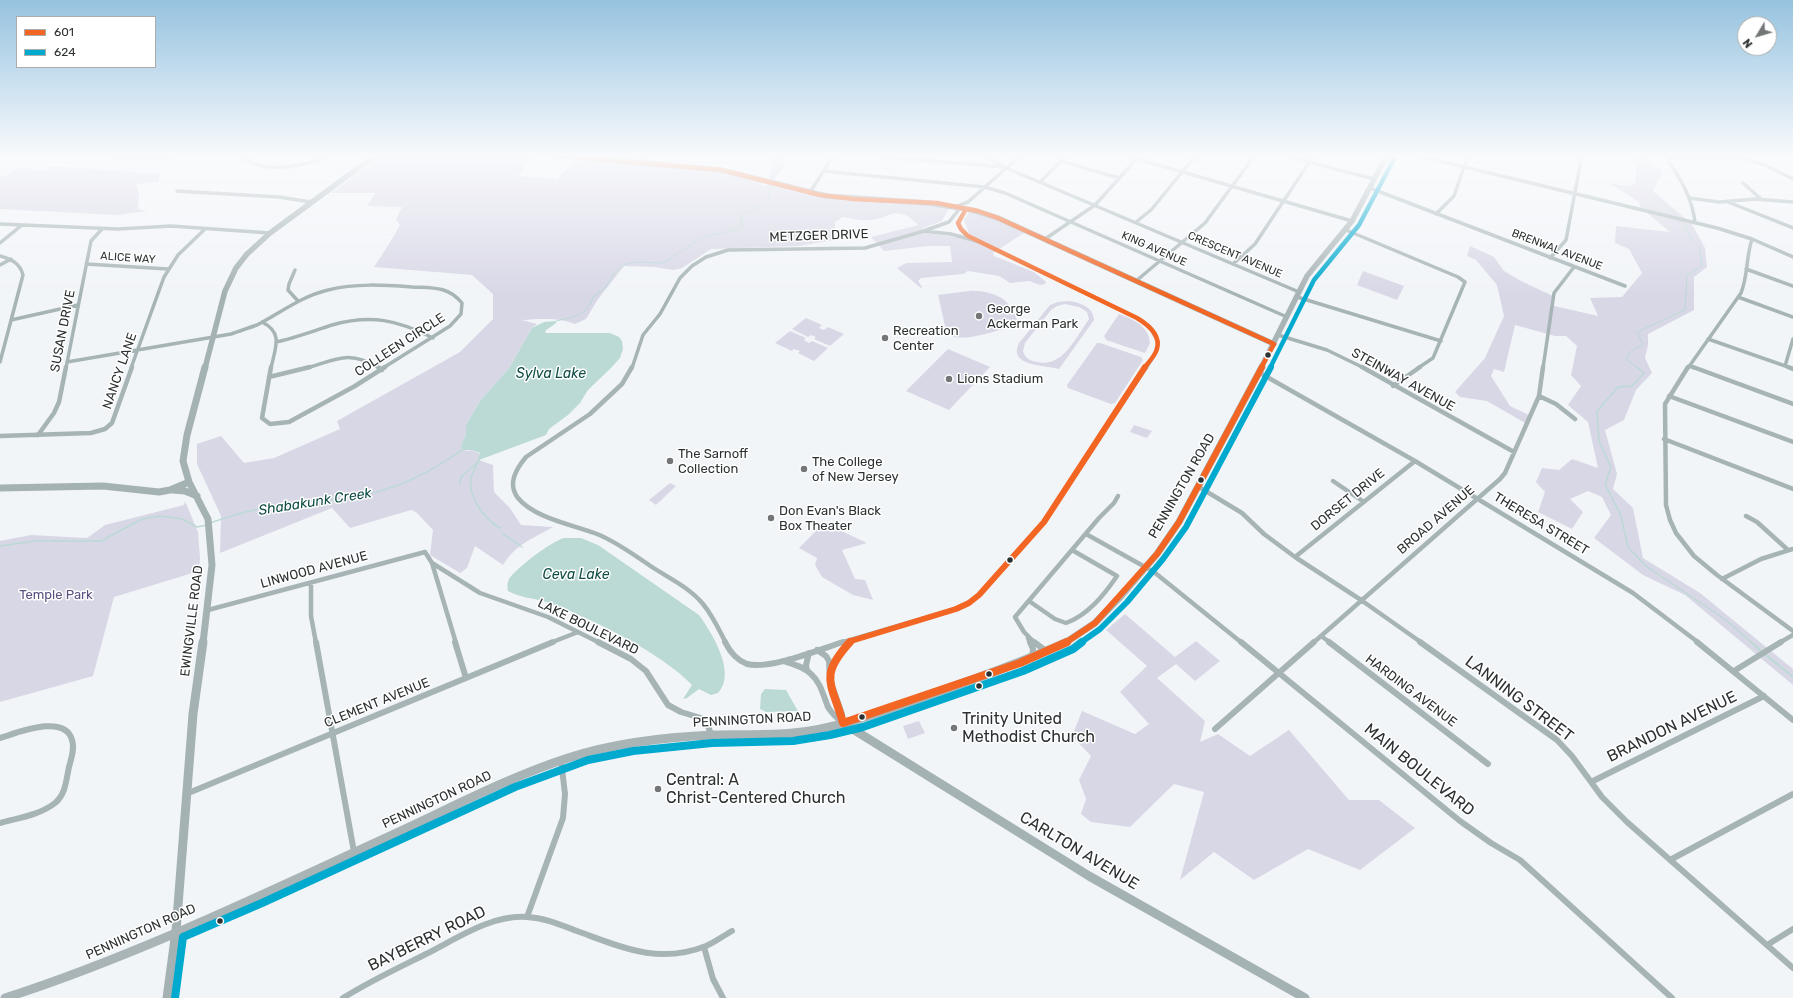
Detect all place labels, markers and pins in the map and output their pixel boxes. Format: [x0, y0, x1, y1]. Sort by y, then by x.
place label: George Ackerman Park [987, 301, 1078, 332]
marker: George Ackerman Park [974, 311, 984, 321]
place label: Recreation Center [893, 323, 959, 354]
marker: Recreation Center [880, 333, 890, 343]
unlabelled marker [1263, 350, 1273, 360]
place label: Lions Stadium [957, 371, 1043, 387]
marker: Lions Stadium [944, 374, 954, 384]
place label: The Sarnoff Collection [678, 446, 748, 477]
place label: The College of New Jersey [812, 454, 899, 485]
marker: The Sarnoff Collection [665, 456, 675, 466]
marker: The College of New Jersey [799, 464, 809, 474]
unlabelled marker [1196, 475, 1206, 485]
place label: Don Evan's Black Box Theater [779, 503, 881, 534]
marker: Don Evan's Black Box Theater [766, 513, 776, 523]
unlabelled marker [1005, 555, 1015, 565]
unlabelled marker [984, 669, 994, 679]
unlabelled marker [974, 681, 984, 691]
place label: Trinity United Methodist Church [962, 709, 1095, 747]
unlabelled marker [857, 712, 867, 722]
marker: Trinity United Methodist Church [949, 723, 959, 733]
place label: Central: A Christ-Centered Church [666, 770, 846, 808]
marker: Central: A Christ-Centered Church [653, 784, 663, 794]
unlabelled marker [215, 916, 225, 926]

